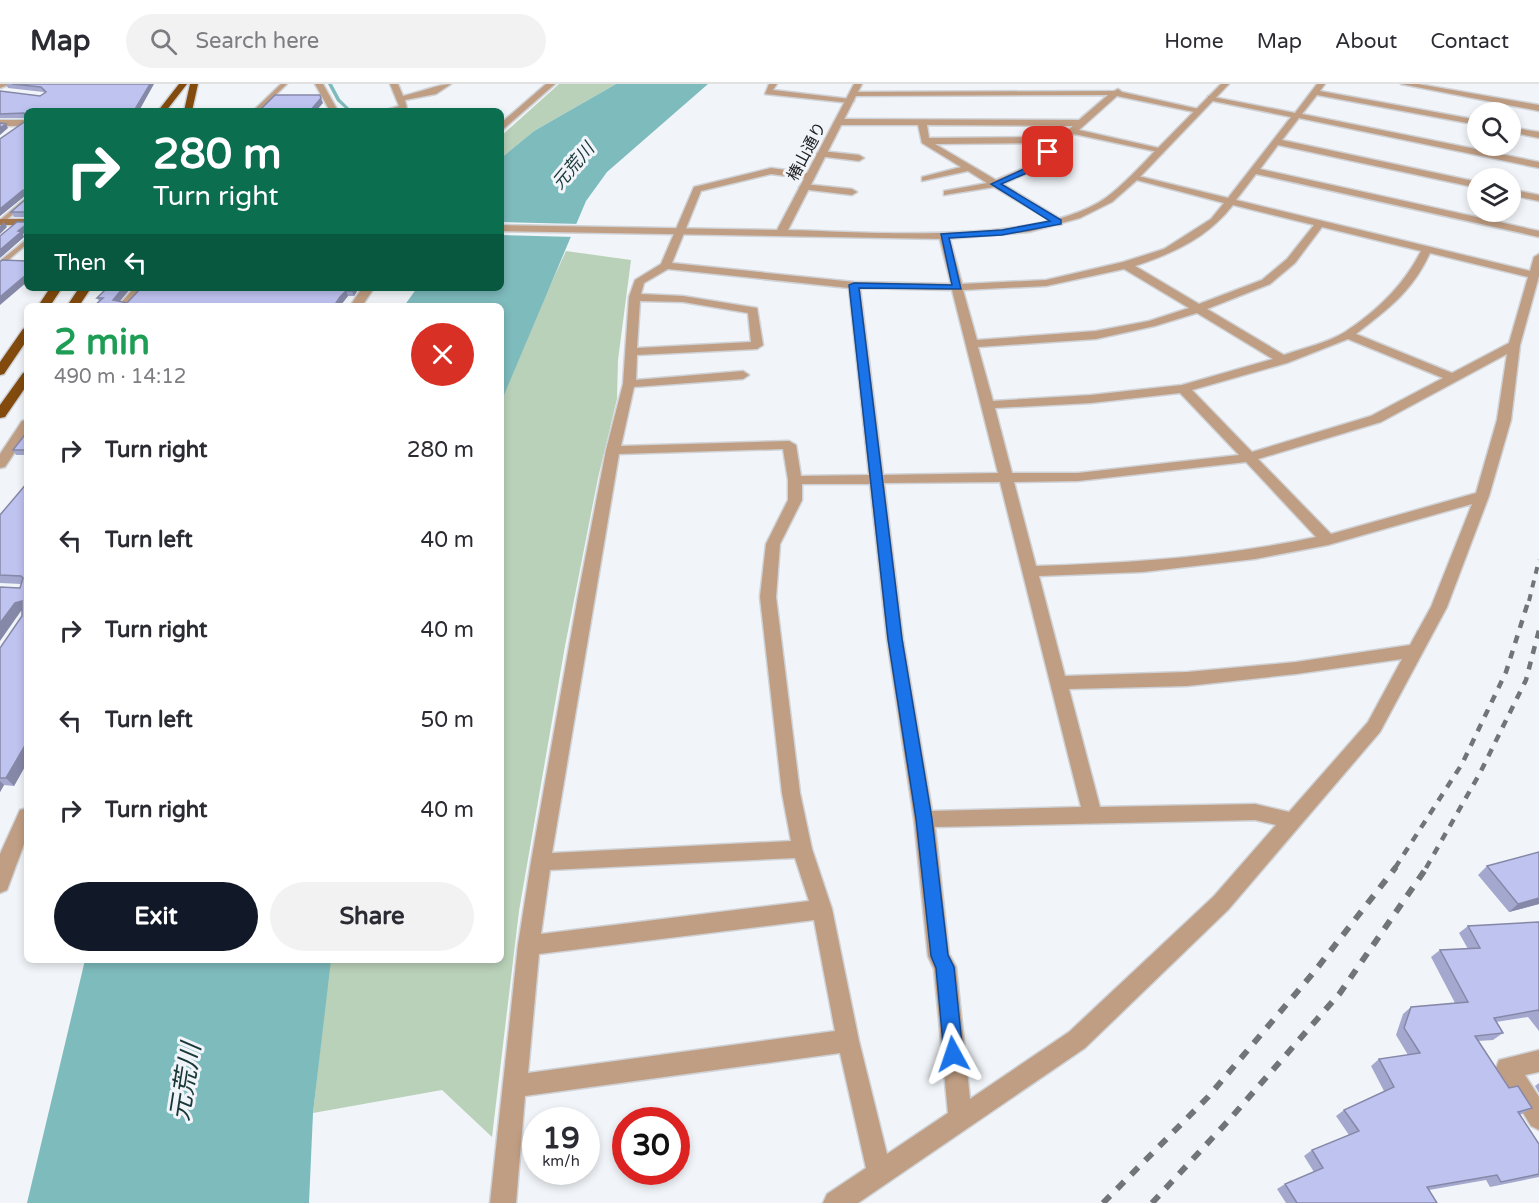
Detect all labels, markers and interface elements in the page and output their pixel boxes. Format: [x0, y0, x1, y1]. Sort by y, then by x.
search box [126, 14, 546, 68]
text: Map [30, 24, 90, 58]
icon: search [147, 25, 180, 58]
text: Search here [195, 28, 319, 54]
text: Home [1164, 29, 1224, 54]
text: Map [1257, 29, 1302, 54]
text: About [1335, 29, 1397, 54]
text: Contact [1430, 29, 1509, 54]
map controls [1467, 102, 1521, 222]
button: search [1467, 102, 1521, 156]
street label: 椿山通り [783, 119, 831, 184]
pin [1022, 126, 1073, 177]
text: 280 m [153, 129, 282, 180]
icon: right [54, 132, 132, 210]
icon: arrive [1031, 135, 1064, 168]
water label: 元荒川 [547, 137, 600, 194]
button: layers [1467, 168, 1521, 222]
text: Turn right [153, 180, 279, 213]
icon: left [119, 246, 152, 279]
text: Then [54, 250, 107, 276]
text: 2 min [54, 321, 150, 364]
button: close [411, 323, 474, 386]
text: 490 m · 14:12 [54, 365, 186, 389]
icon: right [54, 434, 87, 467]
text: Turn right [105, 437, 207, 463]
text: 280 m [407, 437, 474, 463]
icon: left [54, 524, 87, 557]
text: Turn left [105, 527, 193, 553]
text: 40 m [420, 527, 474, 553]
icon: right [54, 614, 87, 647]
text: Turn right [105, 617, 207, 643]
text: 40 m [420, 617, 474, 643]
icon: left [54, 704, 87, 737]
text: Turn left [105, 707, 193, 733]
text: 50 m [420, 707, 474, 733]
icon: right [54, 794, 87, 827]
text: Turn right [105, 797, 207, 823]
text: 40 m [420, 797, 474, 823]
button: Exit [54, 882, 258, 951]
button: Share [270, 882, 474, 951]
position arrow [921, 1022, 985, 1086]
water label: 元荒川 [164, 1038, 207, 1123]
speed limit sign: 30 [612, 1107, 690, 1185]
text: 19 [542, 1120, 580, 1157]
text: km/h [542, 1152, 580, 1170]

